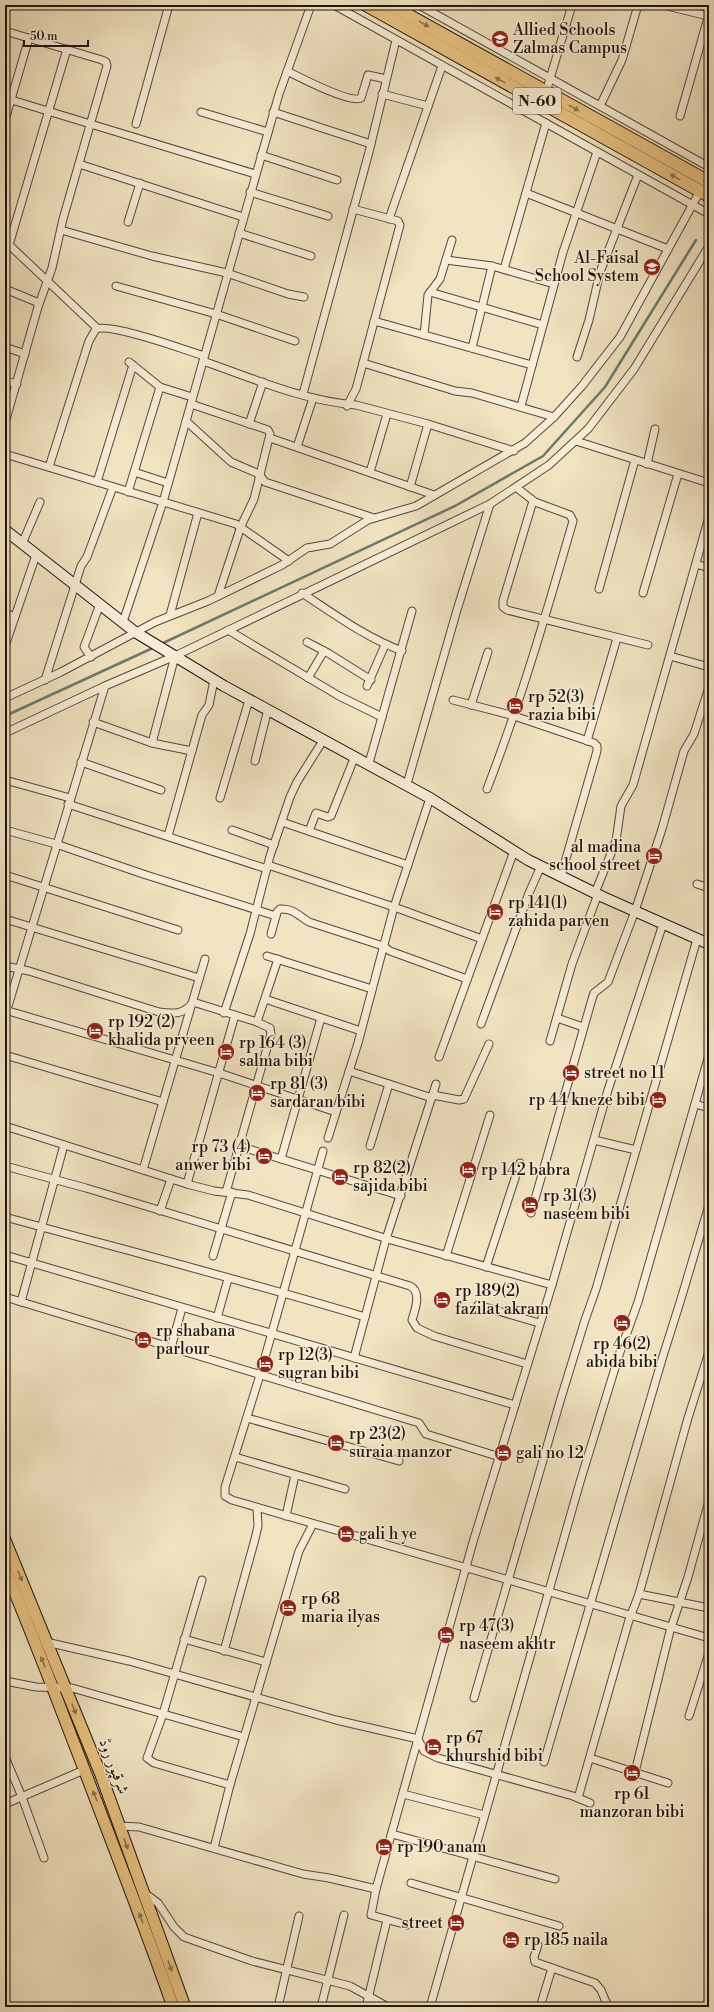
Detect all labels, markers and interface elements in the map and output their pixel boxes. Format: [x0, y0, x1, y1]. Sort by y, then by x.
place label: Allied Schools Zalmas Campus [512, 20, 627, 58]
one-way arrow [418, 21, 430, 27]
scale bar [24, 22, 88, 48]
text: 50 m [30, 29, 58, 44]
school or university icon: Allied Schools Zalmas Campus [490, 29, 510, 49]
one-way arrow [494, 76, 506, 83]
road number: N-60 [513, 88, 561, 114]
one-way arrow [568, 104, 580, 111]
one-way arrow [669, 174, 681, 180]
place label: Al-Faisal School System [535, 248, 639, 286]
school or university icon: Al-Faisal School System [642, 257, 662, 277]
place label: rp 52(3) razia bibi [528, 687, 596, 725]
hotel icon: rp 52(3) razia bibi [505, 696, 525, 716]
place label: al madina school street [549, 837, 642, 875]
hotel icon: al madina school street [644, 846, 664, 866]
place label: rp 141(1) zahida parven [508, 893, 610, 931]
hotel icon: rp 141(1) zahida parven [485, 902, 505, 922]
place label: rp 192 (2) khalida prveen [108, 1012, 215, 1050]
hotel icon: rp 192 (2) khalida prveen [85, 1021, 105, 1041]
place label: rp 164 (3) salma bibi [239, 1033, 313, 1071]
hotel icon: rp 164 (3) salma bibi [216, 1042, 236, 1062]
hotel icon: street no 11 [561, 1063, 581, 1083]
place label: street no 11 [584, 1063, 665, 1083]
place label: rp 81 (3) sardaran bibi [270, 1074, 366, 1112]
hotel icon: rp 81 (3) sardaran bibi [247, 1083, 267, 1103]
place label: rp 44 kneze bibi [529, 1090, 645, 1110]
hotel icon: rp 44 kneze bibi [648, 1090, 668, 1110]
place label: rp 73 (4) anwer bibi [175, 1137, 251, 1175]
hotel icon: rp 73 (4) anwer bibi [254, 1146, 274, 1166]
place label: rp 82(2) sajida bibi [353, 1158, 428, 1196]
hotel icon: rp 142 babra [458, 1160, 478, 1180]
place label: rp 142 babra [481, 1160, 571, 1180]
hotel icon: rp 82(2) sajida bibi [330, 1167, 350, 1187]
place label: rp 31(3) naseem bibi [543, 1186, 630, 1224]
hotel icon: rp 31(3) naseem bibi [520, 1195, 540, 1215]
place label: rp 189(2) fazilat akram [455, 1281, 549, 1319]
hotel icon: rp 189(2) fazilat akram [432, 1290, 452, 1310]
hotel icon: rp 46(2) abida bibi [612, 1313, 632, 1333]
place label: rp shabana parlour [156, 1321, 236, 1359]
hotel icon: rp shabana parlour [133, 1330, 153, 1350]
place label: rp 46(2) abida bibi [586, 1334, 658, 1372]
place label: rp 12(3) sugran bibi [278, 1345, 359, 1383]
hotel icon: rp 12(3) sugran bibi [255, 1354, 275, 1374]
place label: rp 23(2) suraia manzor [349, 1424, 452, 1462]
hotel icon: rp 23(2) suraia manzor [326, 1433, 346, 1453]
hotel icon: gali no 12 [493, 1443, 513, 1463]
place label: gali no 12 [516, 1443, 584, 1463]
hotel icon: gali h ye [336, 1524, 356, 1544]
place label: gali h ye [359, 1524, 417, 1544]
one-way arrow [17, 1570, 23, 1582]
place label: rp 68 maria ilyas [301, 1589, 380, 1627]
hotel icon: rp 68 maria ilyas [278, 1598, 298, 1618]
place label: rp 47(3) naseem akhtr [459, 1616, 556, 1654]
hotel icon: rp 47(3) naseem akhtr [436, 1625, 456, 1645]
one-way arrow [40, 1655, 46, 1667]
one-way arrow [71, 1704, 77, 1715]
place label: rp 67 khurshid bibi [446, 1728, 543, 1766]
street label: شرقپور روڈ [93, 1735, 134, 1797]
hotel icon: rp 67 khurshid bibi [423, 1737, 443, 1757]
hotel icon: rp 61 manzoran bibi [622, 1763, 642, 1783]
place label: rp 61 manzoran bibi [580, 1784, 684, 1822]
one-way arrow [91, 1790, 97, 1802]
hotel icon: rp 190 anam [374, 1837, 394, 1857]
place label: rp 190 anam [397, 1837, 487, 1857]
one-way arrow [123, 1838, 129, 1850]
one-way arrow [138, 1911, 144, 1923]
place label: street [402, 1913, 443, 1933]
hotel icon: street [446, 1913, 466, 1933]
hotel icon: rp 185 naila [501, 1930, 521, 1950]
place label: rp 185 naila [524, 1930, 609, 1950]
one-way arrow [167, 1960, 173, 1972]

